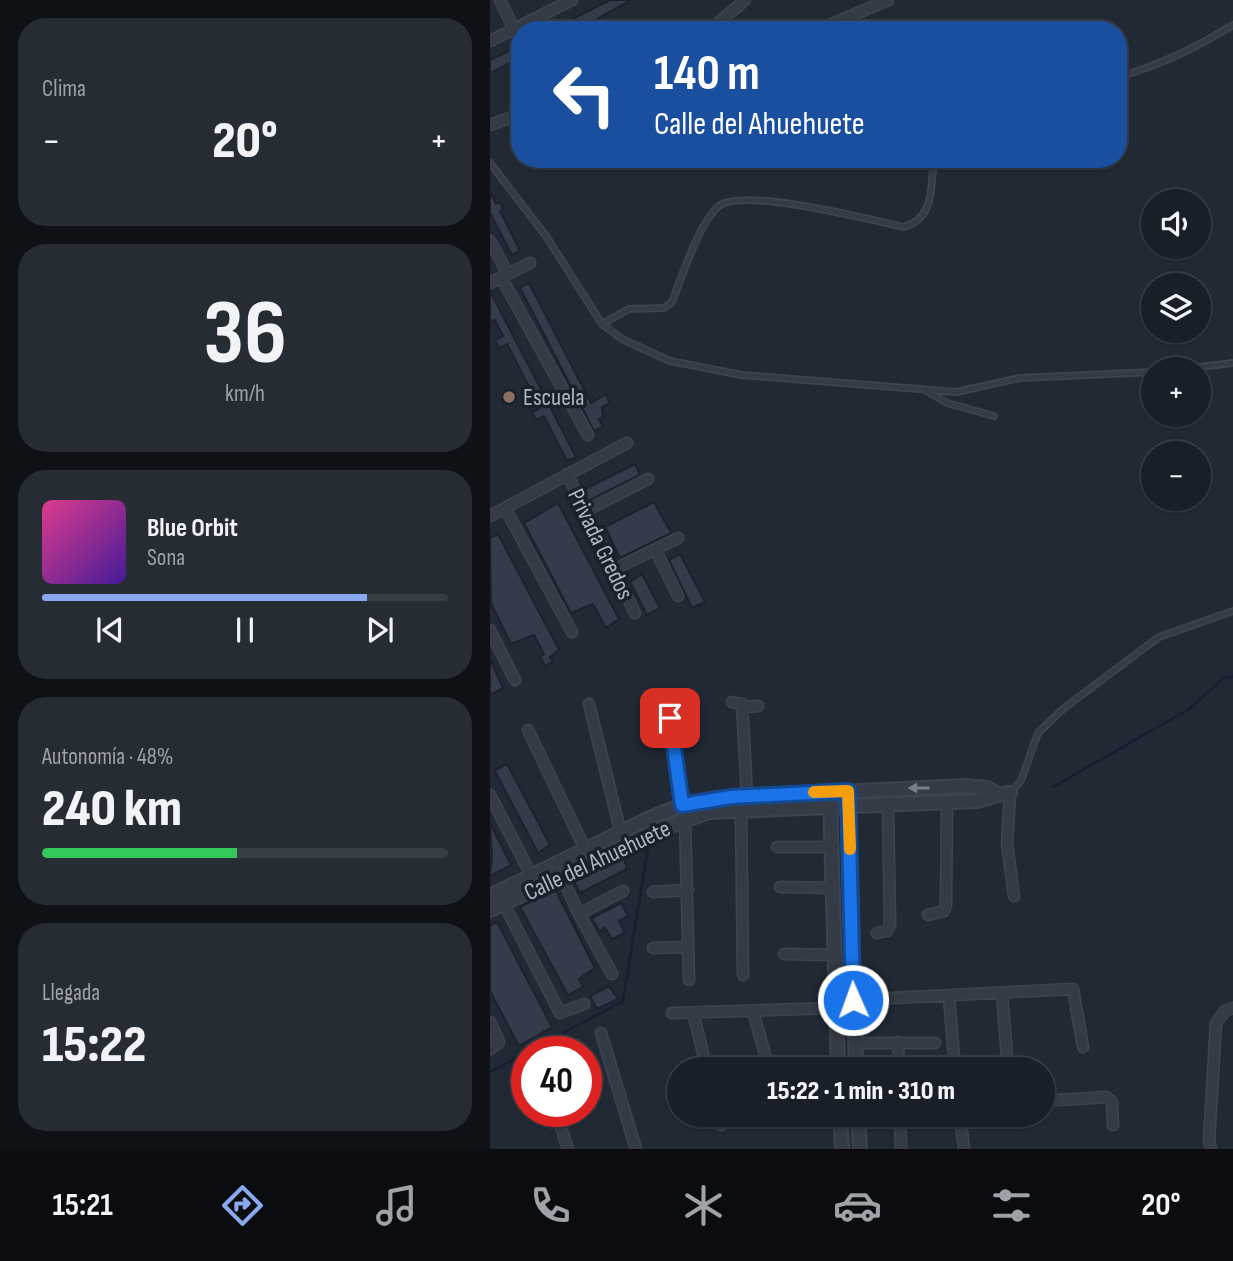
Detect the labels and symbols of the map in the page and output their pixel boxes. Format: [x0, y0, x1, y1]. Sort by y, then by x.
place label: Escuela [523, 383, 585, 412]
marker: Escuela [501, 389, 517, 405]
street label: Privada Gredos [561, 484, 640, 604]
pin [640, 688, 700, 748]
one-way arrow [908, 782, 930, 793]
street label: Calle del Ahuehuete [519, 814, 675, 907]
position arrow [816, 963, 890, 1037]
speed limit sign: 40 [511, 1036, 602, 1127]

